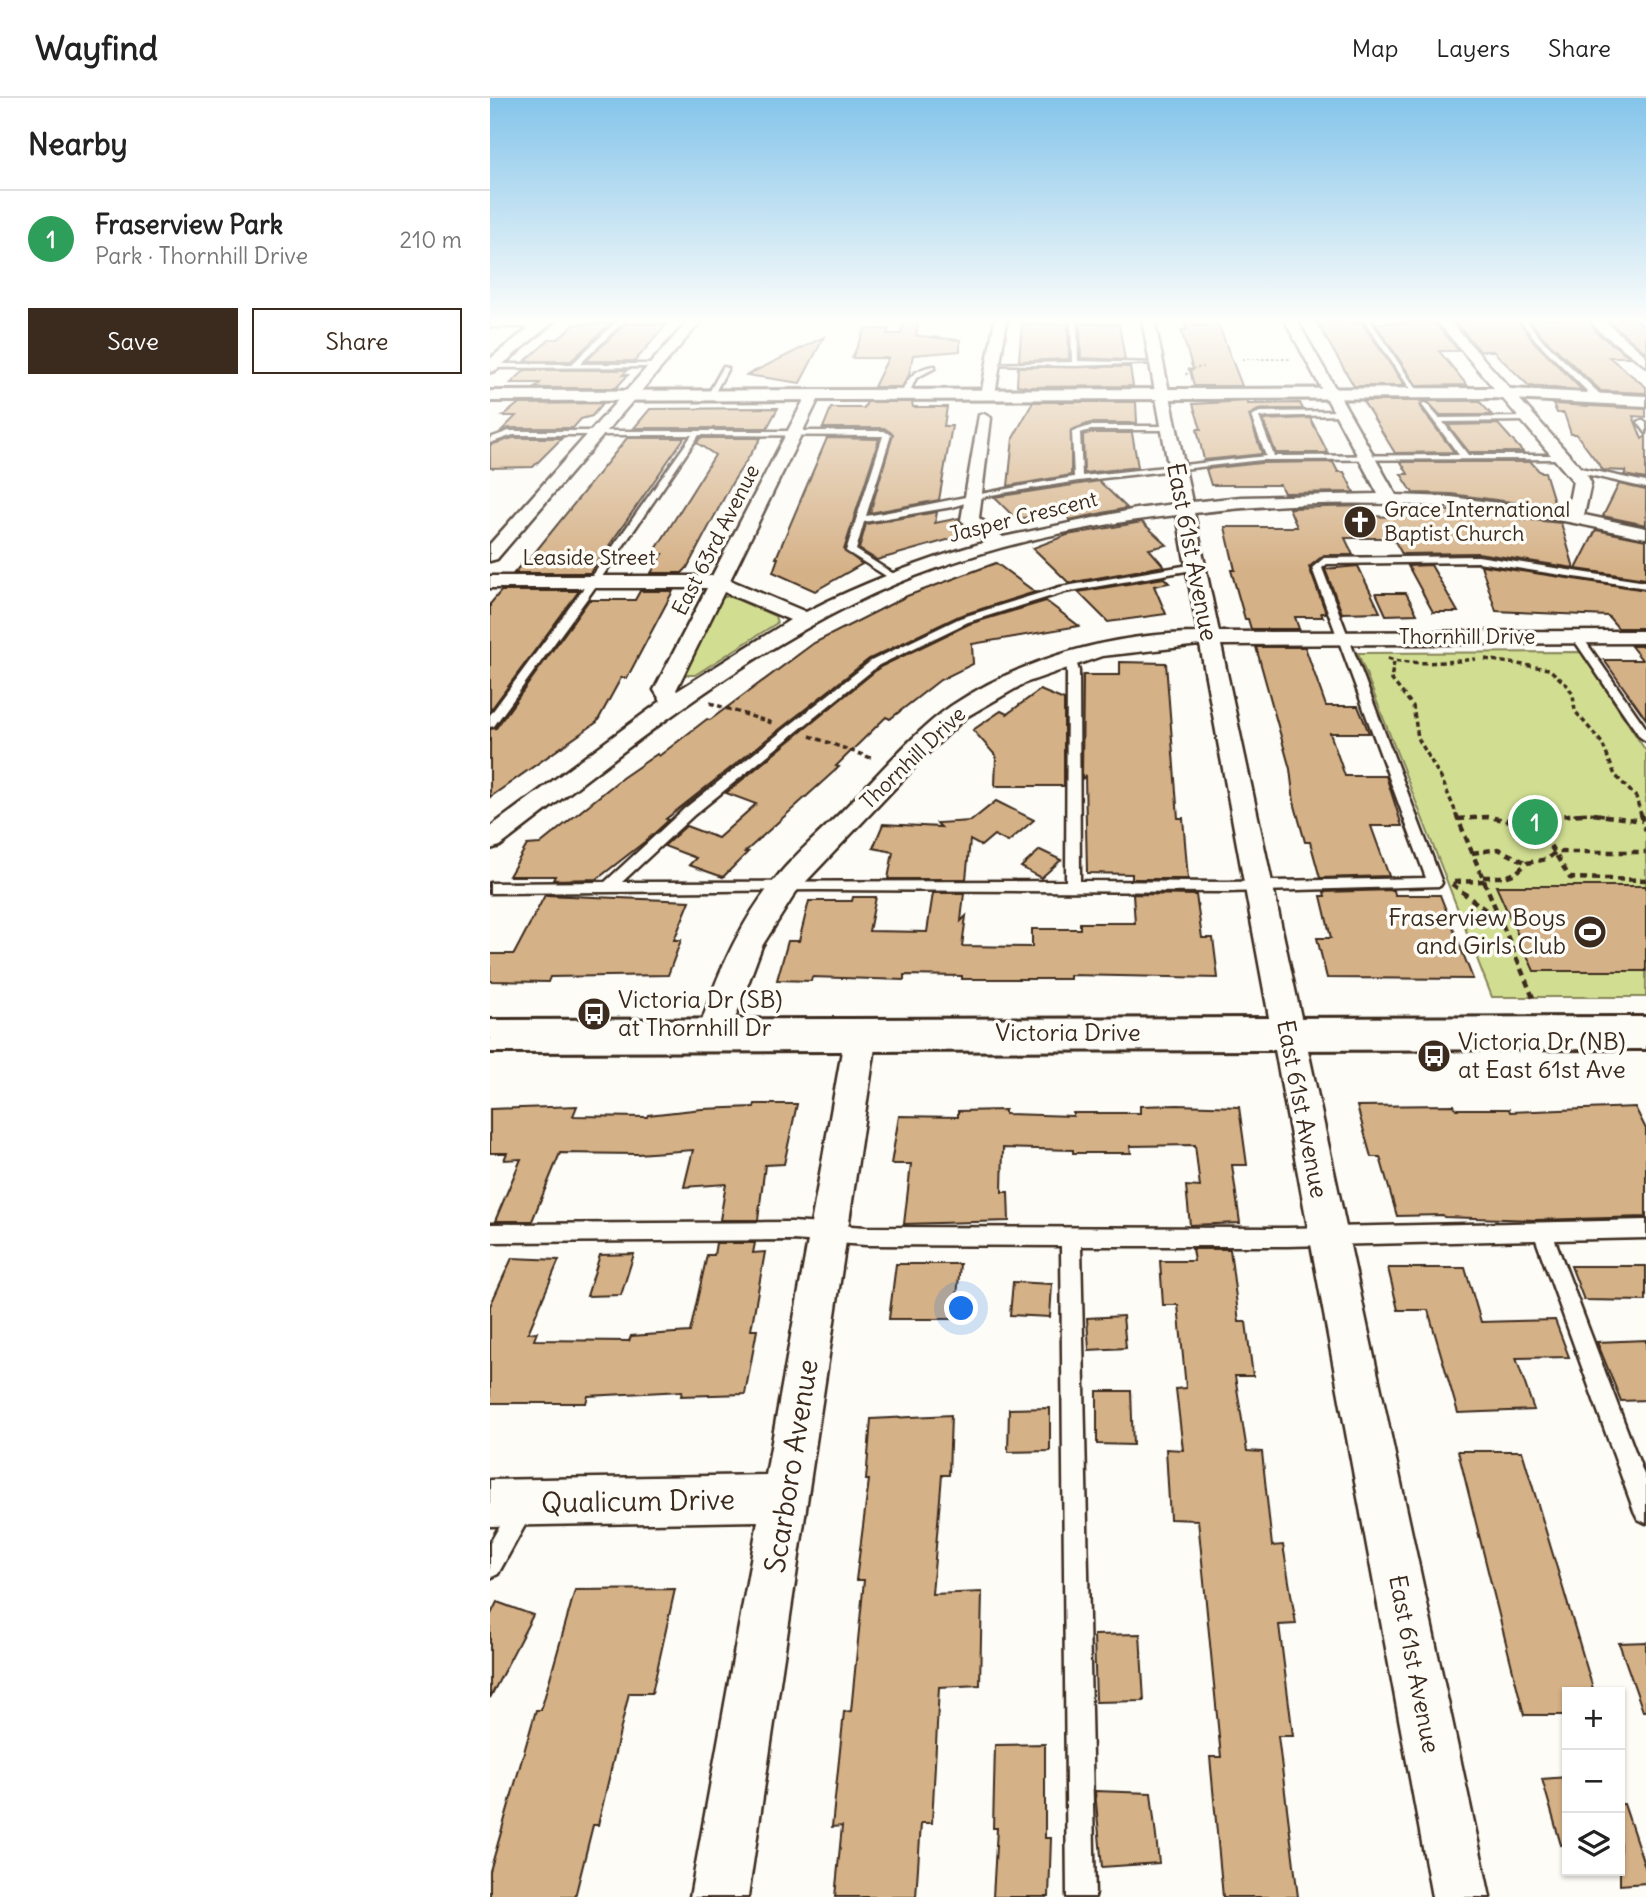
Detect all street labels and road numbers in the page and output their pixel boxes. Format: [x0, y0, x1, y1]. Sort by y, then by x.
street label: East 63rd Avenue [666, 460, 765, 620]
street label: East 61st Avenue [1161, 460, 1225, 643]
street label: Jasper Crescent [946, 485, 1100, 548]
street label: Leaside Street [523, 544, 655, 571]
street label: Thornhill Drive [1399, 623, 1535, 650]
street label: Thornhill Drive [854, 701, 971, 815]
street label: Victoria Drive [995, 1017, 1141, 1047]
street label: East 61st Avenue [1271, 1017, 1335, 1200]
street label: Scarboro Avenue [756, 1357, 826, 1575]
street label: Qualicum Drive [541, 1481, 735, 1521]
street label: East 61st Avenue [1383, 1572, 1447, 1755]

